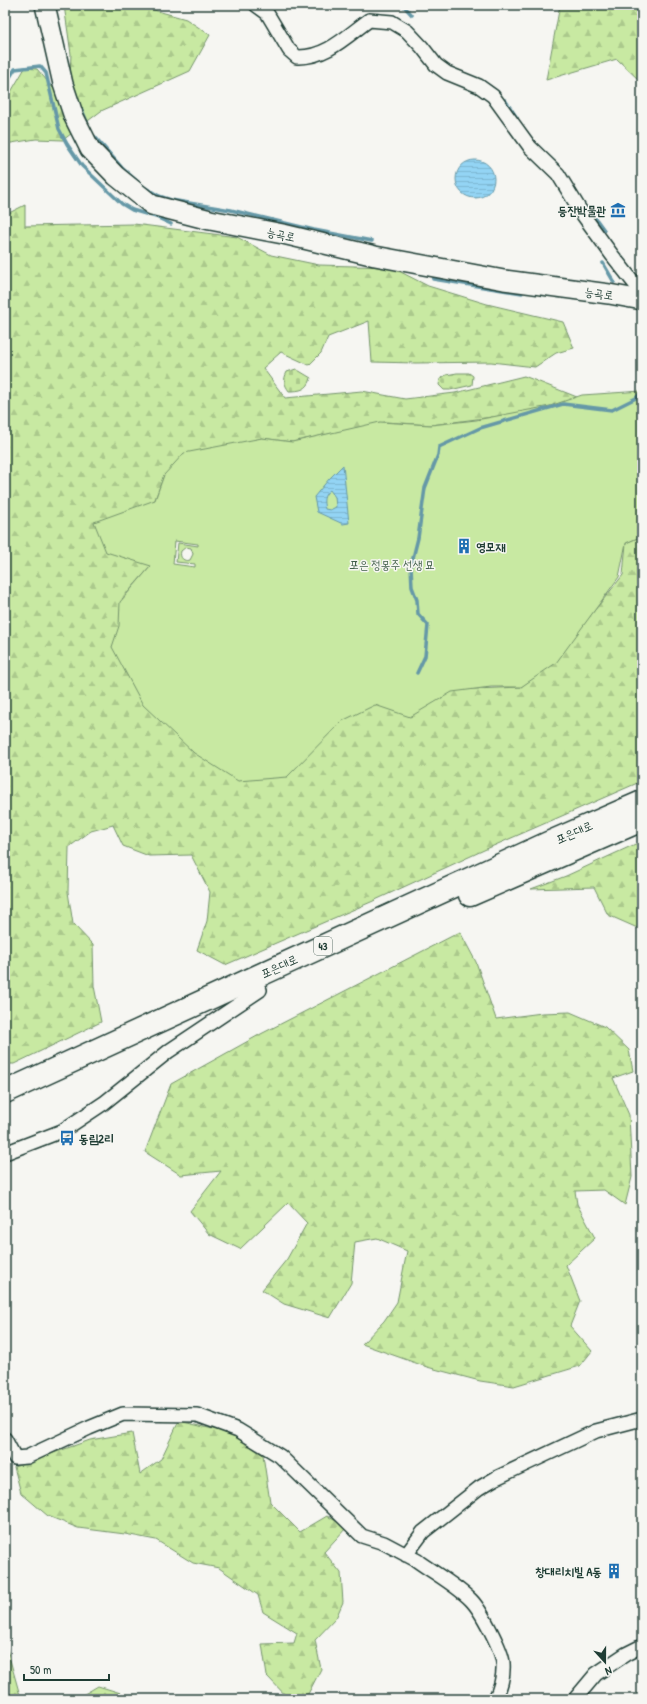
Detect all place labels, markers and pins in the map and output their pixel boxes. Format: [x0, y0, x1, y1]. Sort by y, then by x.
museum icon: 등잔박물관 [609, 201, 627, 219]
place label: 등잔박물관 [558, 202, 606, 219]
building icon: 영모재 [455, 537, 473, 555]
place label: 영모재 [476, 538, 506, 555]
bus stop icon: 동림2리 [58, 1129, 76, 1147]
place label: 동림2리 [79, 1130, 114, 1147]
building icon: 창대리치빌 A동 [605, 1562, 623, 1580]
place label: 창대리치빌 A동 [535, 1563, 602, 1580]

